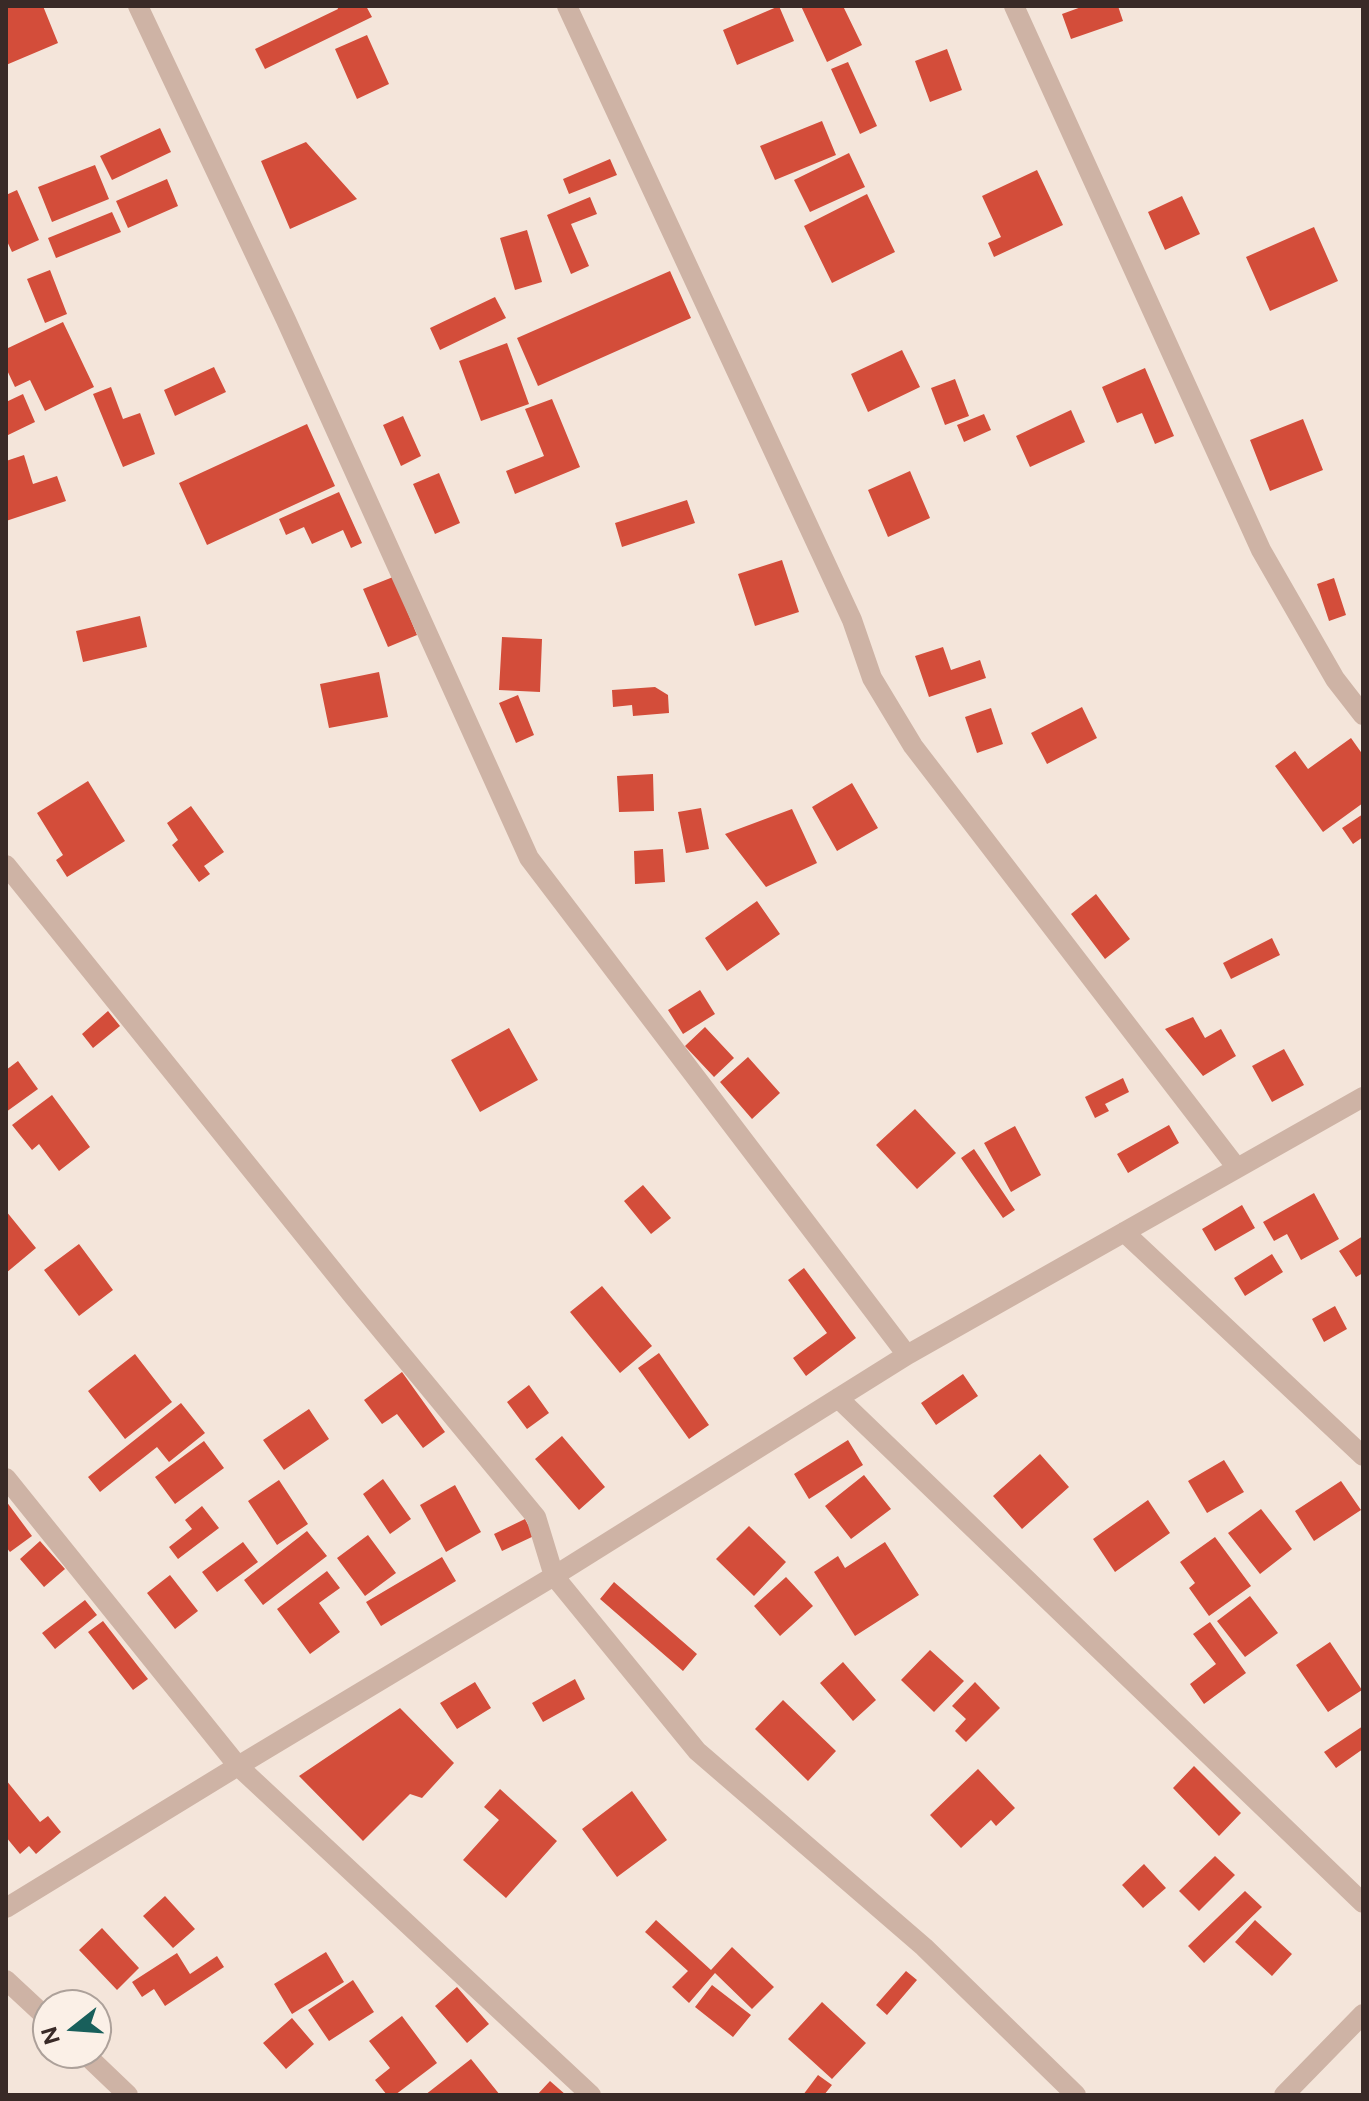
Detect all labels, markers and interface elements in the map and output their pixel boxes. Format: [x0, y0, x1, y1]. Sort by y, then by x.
north arrow [32, 1989, 112, 2069]
text: N [35, 2024, 66, 2048]

